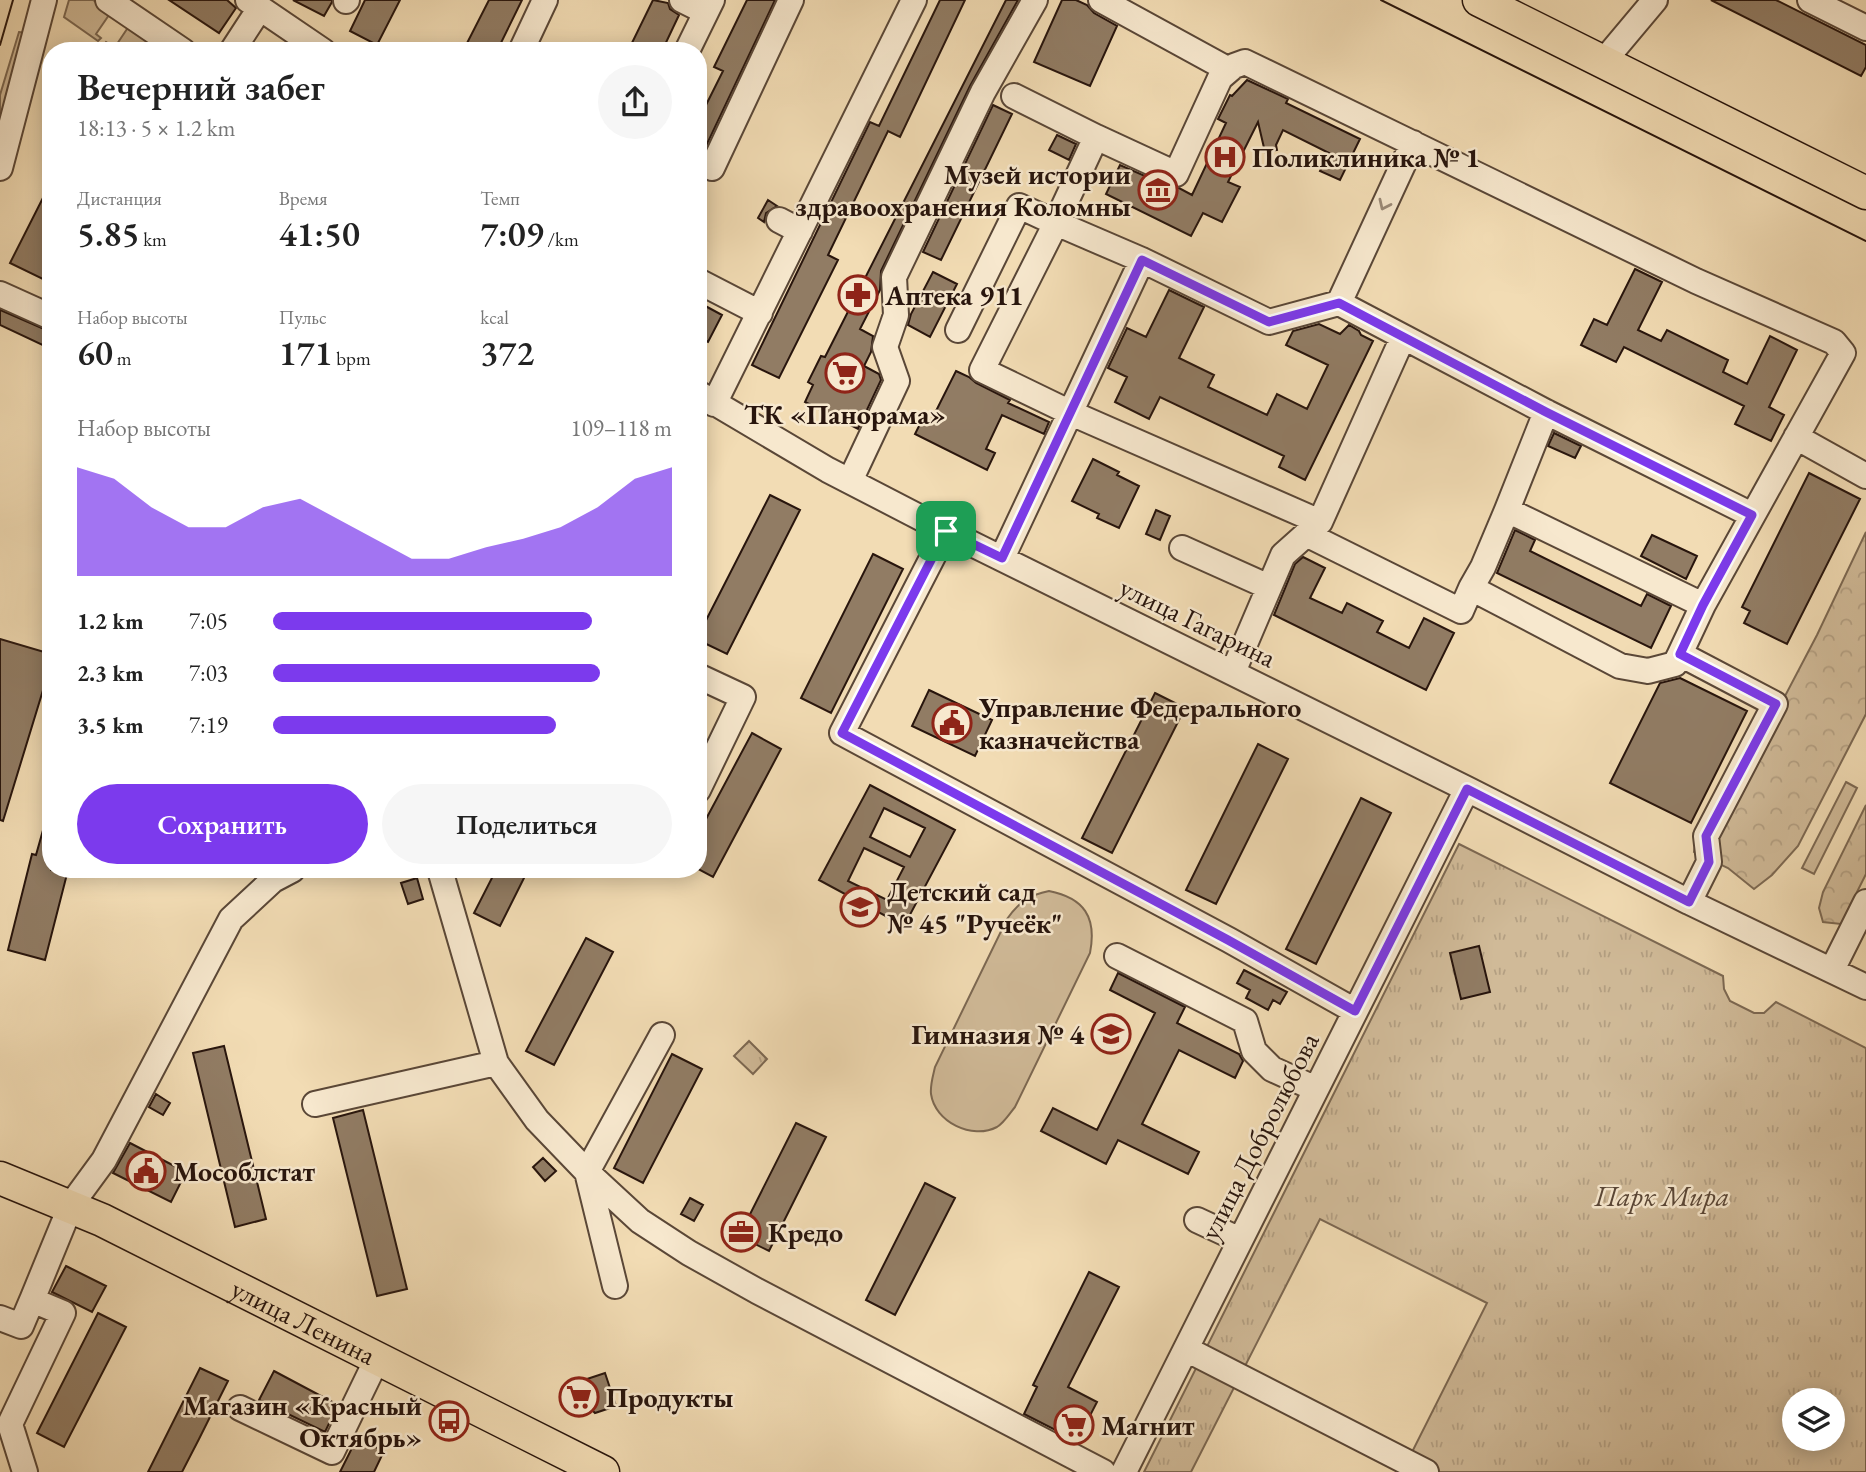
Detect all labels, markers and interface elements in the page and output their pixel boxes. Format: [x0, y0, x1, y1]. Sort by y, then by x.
text: Вечерний забег [77, 62, 325, 111]
button: share [598, 65, 672, 139]
text: 18:13 · 5 × 1.2 km [77, 113, 235, 143]
hospital icon: Поликлиника № 1 [1204, 136, 1246, 178]
place label: Поликлиника № 1 [1252, 139, 1480, 175]
place label: Музей истории здравоохранения Коломны [795, 156, 1131, 224]
museum icon: Музей истории здравоохранения Коломны [1137, 169, 1179, 211]
text: Дистанция [77, 186, 162, 211]
text: Время [279, 186, 327, 211]
text: Темп [480, 186, 520, 211]
one-way arrow [1378, 198, 1392, 210]
text: 5.85 [77, 211, 139, 256]
text: 41:50 [279, 211, 360, 256]
text: 7:09 [480, 211, 544, 256]
text: km [139, 227, 167, 252]
text: /km [544, 227, 579, 252]
pharmacy icon: Аптека 911 [837, 274, 879, 316]
place label: Аптека 911 [884, 277, 1024, 313]
text: Набор высоты [77, 305, 188, 330]
text: Пульс [279, 305, 327, 330]
text: kcal [480, 305, 509, 330]
text: 60 [77, 330, 113, 375]
text: 171 [279, 330, 333, 375]
text: 372 [480, 330, 534, 375]
text: m [113, 346, 132, 371]
text: bpm [333, 346, 371, 371]
supermarket icon: ТК «Панорама» [824, 352, 866, 394]
place label: ТК «Панорама» [744, 396, 946, 432]
text: Набор высоты [77, 413, 211, 443]
text: 109–118 m [571, 413, 672, 443]
pin [916, 501, 976, 561]
icon: arrive [927, 512, 965, 550]
street label: улица Гагарина [1114, 569, 1283, 676]
text: 1.2 km [77, 606, 144, 636]
text: 7:05 [189, 606, 228, 636]
text: 2.3 km [77, 658, 144, 688]
text: 7:03 [189, 658, 228, 688]
place label: Управление Федерального казначейства [978, 689, 1301, 757]
public building icon: Управление Федерального казначейства [931, 702, 973, 744]
text: 3.5 km [77, 710, 144, 740]
text: 7:19 [189, 710, 228, 740]
button: Сохранить [77, 784, 368, 864]
button: Поделиться [382, 784, 672, 864]
place label: Детский сад № 45 "Ручеёк" [887, 873, 1062, 941]
school or university icon: Детский сад № 45 "Ручеёк" [839, 886, 881, 928]
school or university icon: Гимназия № 4 [1090, 1013, 1132, 1055]
place label: Гимназия № 4 [911, 1016, 1085, 1052]
street label: улица Добролюбова [1191, 1026, 1327, 1246]
public building icon: Мособлстат [125, 1150, 167, 1192]
place label: Мособлстат [173, 1153, 316, 1189]
park label: Парк Мира [1594, 1178, 1729, 1214]
office icon: Кредо [720, 1211, 762, 1253]
place label: Кредо [768, 1214, 843, 1250]
street label: улица Ленина [225, 1270, 383, 1373]
supermarket icon: Продукты [558, 1376, 600, 1418]
place label: Продукты [606, 1379, 733, 1415]
place label: Магазин «Красный Октябрь» [182, 1387, 422, 1455]
map controls [1782, 1388, 1845, 1451]
button: layers [1782, 1388, 1845, 1451]
bus stop icon: Магазин «Красный Октябрь» [428, 1400, 470, 1442]
supermarket icon: Магнит [1053, 1404, 1095, 1446]
place label: Магнит [1101, 1407, 1195, 1443]

